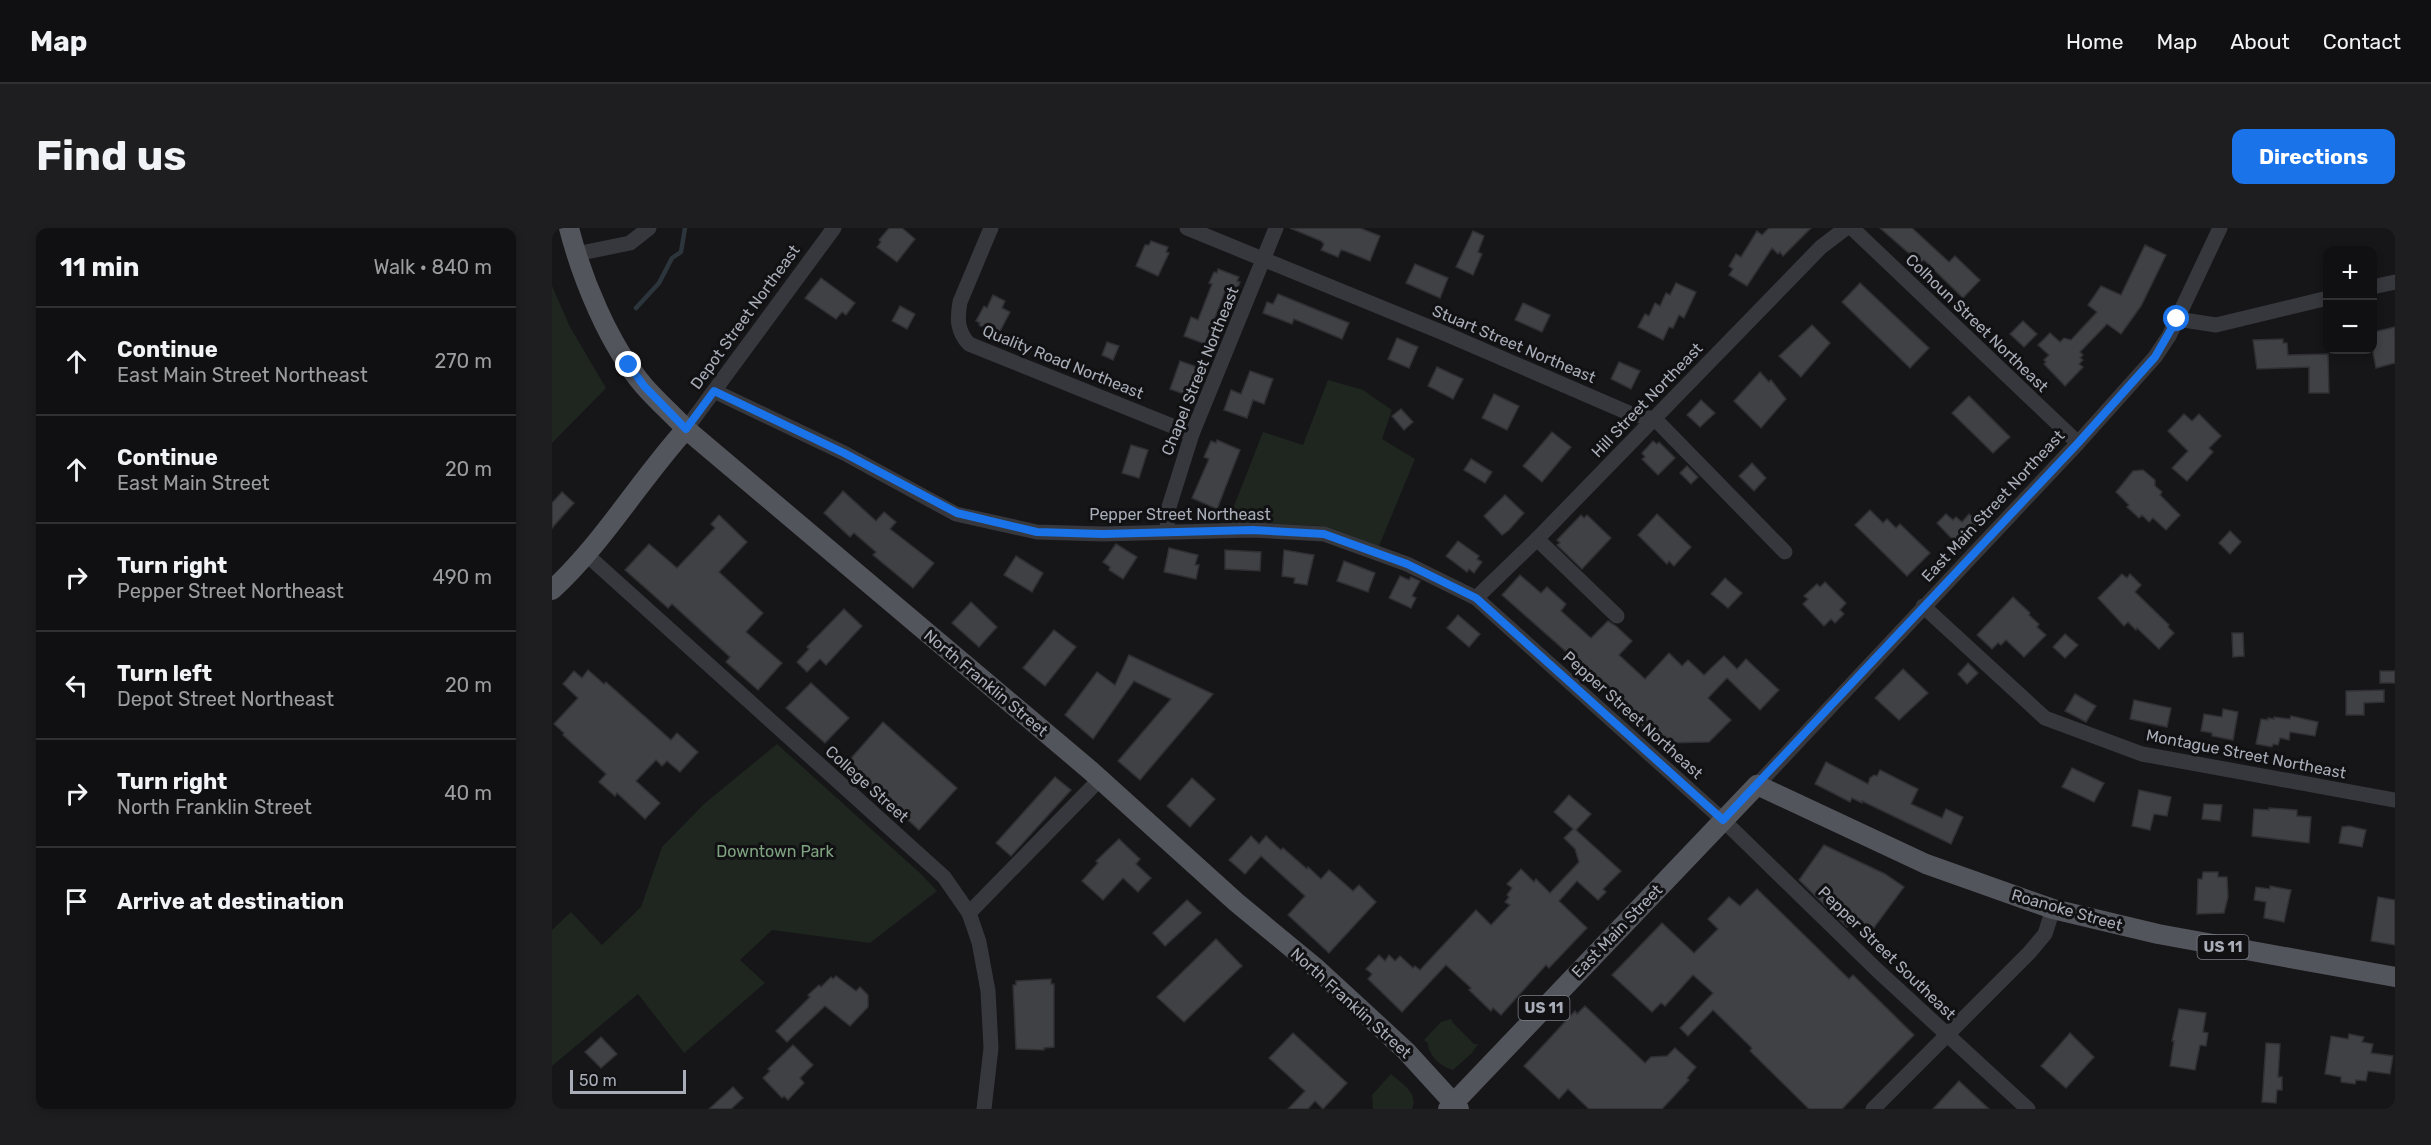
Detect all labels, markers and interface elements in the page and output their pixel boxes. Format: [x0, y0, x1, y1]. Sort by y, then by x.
text: Map [30, 25, 87, 58]
text: Home [2066, 29, 2123, 54]
text: Map [2156, 29, 2197, 54]
text: About [2230, 29, 2290, 54]
text: Contact [2323, 29, 2401, 54]
button: Directions [2232, 129, 2395, 184]
text: Find us [36, 131, 187, 181]
street label: Depot Street Northeast [686, 241, 804, 393]
map controls [2323, 246, 2377, 354]
button: + [2323, 246, 2377, 300]
street label: Colhoun Street Northeast [1902, 250, 2052, 396]
text: 11 min [60, 252, 139, 283]
text: Walk · 840 m [373, 255, 492, 279]
street label: Chapel Street Northeast [1157, 284, 1243, 458]
button: − [2323, 300, 2377, 354]
street label: Stuart Street Northeast [1429, 301, 1599, 387]
route start [2163, 305, 2189, 331]
street label: Quality Road Northeast [980, 321, 1146, 403]
text: Continue [117, 336, 218, 363]
street label: Hill Street Northeast [1587, 339, 1707, 461]
icon: ahead [60, 345, 93, 378]
text: 270 m [435, 349, 492, 373]
route end [615, 351, 641, 377]
text: East Main Street Northeast [117, 363, 368, 387]
street label: East Main Street Northeast [1918, 426, 2068, 586]
text: Continue [117, 444, 218, 471]
icon: ahead [60, 453, 93, 486]
text: 20 m [445, 457, 492, 481]
text: East Main Street [117, 471, 270, 495]
street label: Pepper Street Northeast [1089, 505, 1271, 524]
text: Turn right [117, 552, 227, 579]
icon: right [60, 561, 93, 594]
text: 490 m [433, 565, 492, 589]
text: Pepper Street Northeast [117, 579, 344, 603]
street label: North Franklin Street [920, 626, 1052, 740]
street label: Pepper Street Northeast [1559, 647, 1707, 783]
text: Turn left [117, 660, 212, 687]
icon: left [60, 669, 93, 702]
text: 20 m [445, 673, 492, 697]
text: Depot Street Northeast [117, 687, 334, 711]
street label: Montague Street Northeast [2144, 725, 2348, 783]
street label: College Street [822, 742, 912, 826]
text: Turn right [117, 768, 227, 795]
icon: right [60, 777, 93, 810]
text: 40 m [444, 781, 492, 805]
text: North Franklin Street [117, 795, 312, 819]
park label: Downtown Park [716, 842, 834, 861]
street label: East Main Street [1568, 880, 1666, 982]
street label: Pepper Street Southeast [1814, 882, 1960, 1024]
icon: arrive [60, 885, 93, 918]
street label: Roanoke Street [2009, 885, 2125, 935]
text: Arrive at destination [117, 888, 344, 915]
road number: US 11 [2198, 935, 2248, 959]
street label: North Franklin Street [1287, 944, 1415, 1062]
road number: US 11 [1518, 996, 1570, 1020]
scale bar [570, 1067, 686, 1094]
text: 50 m [579, 1071, 617, 1090]

